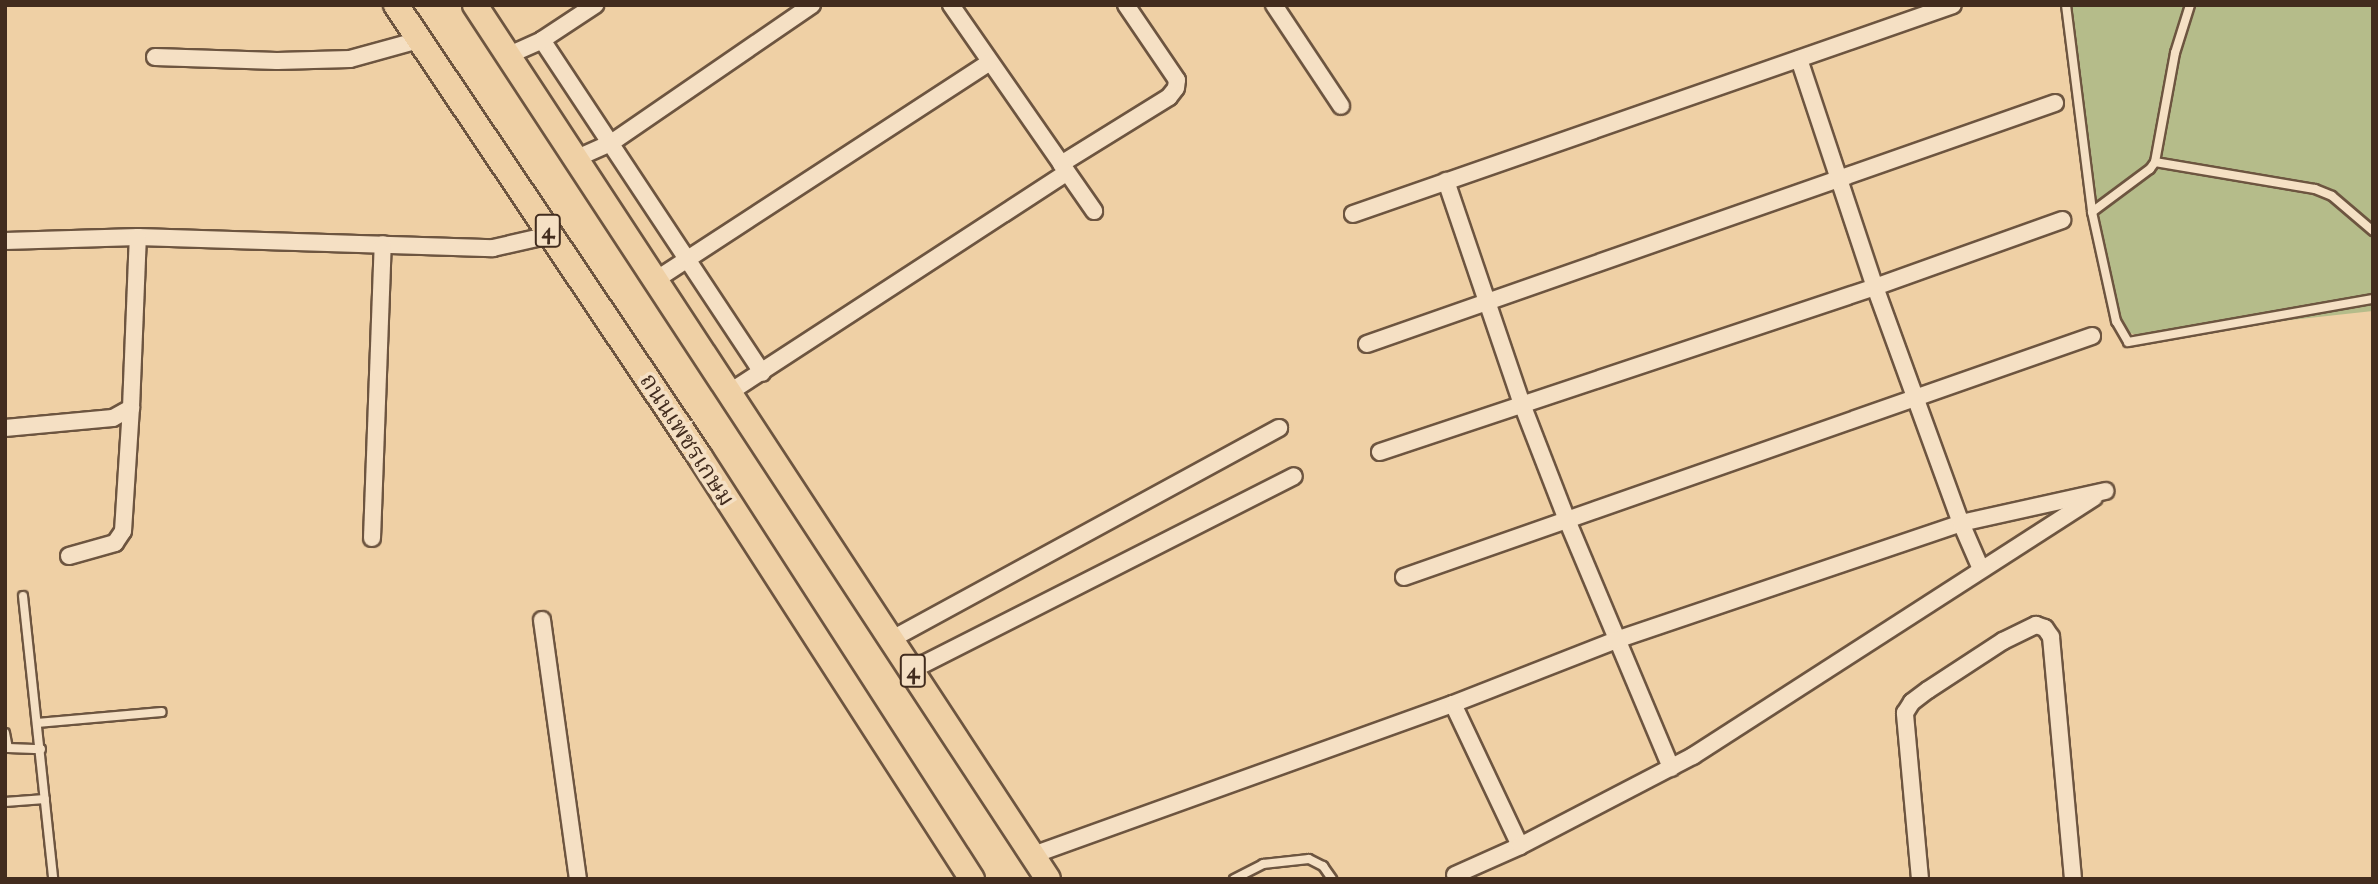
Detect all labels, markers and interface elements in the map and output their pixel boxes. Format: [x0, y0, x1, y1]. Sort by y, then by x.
road number: 4 [534, 212, 562, 250]
street label: ถนนเพชรเกษม [633, 368, 741, 512]
road number: 4 [899, 652, 927, 691]

